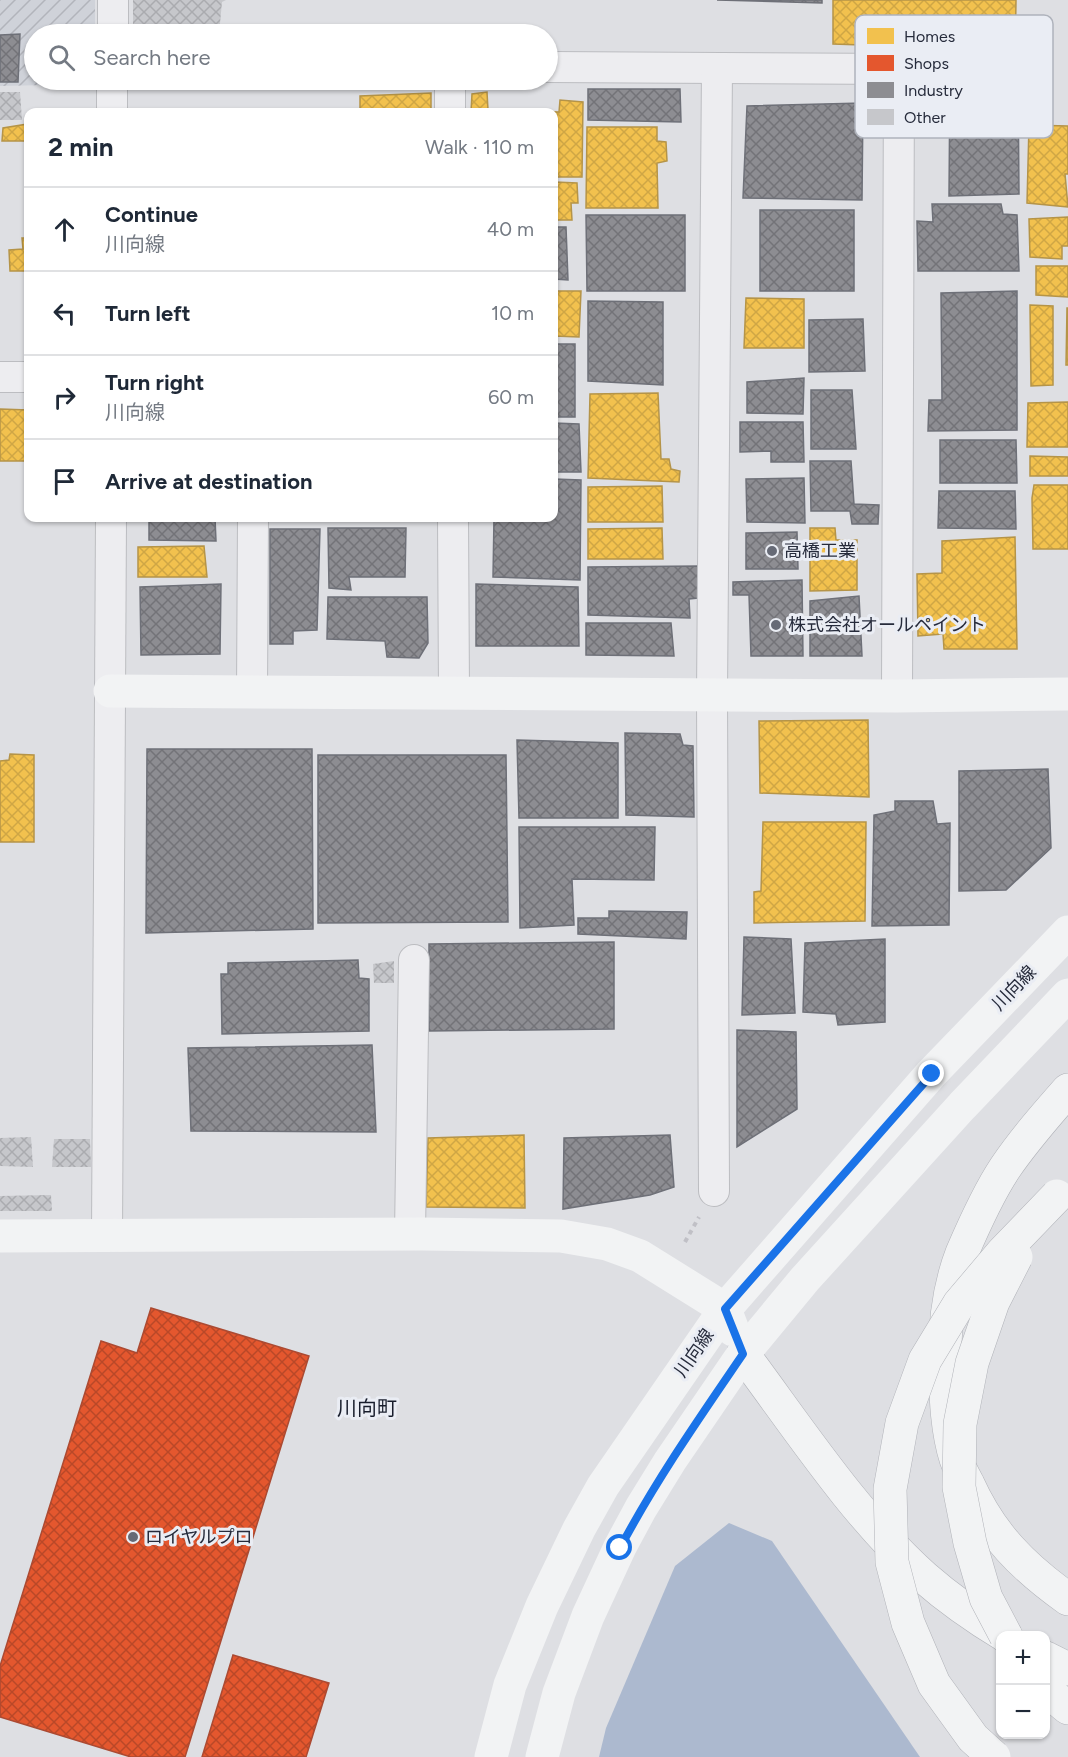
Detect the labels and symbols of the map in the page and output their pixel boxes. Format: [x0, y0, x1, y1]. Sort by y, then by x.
legend [855, 15, 1053, 138]
text: Homes [904, 27, 955, 46]
text: Shops [904, 54, 949, 73]
text: Industry [904, 81, 963, 100]
text: Other [904, 108, 946, 127]
place label: 高橋工業 [784, 540, 856, 562]
marker: 高橋工業 [765, 544, 779, 558]
place label: 株式会社オールペイント [788, 614, 986, 636]
marker: 株式会社オールペイント [769, 618, 783, 632]
street label: 川向線 [987, 961, 1041, 1015]
route end [918, 1060, 944, 1086]
street label: 川向線 [670, 1325, 718, 1381]
district label: 川向町 [337, 1396, 397, 1420]
place label: ロイヤルプロ [145, 1526, 252, 1548]
marker: ロイヤルプロ [126, 1530, 140, 1544]
route start [606, 1534, 632, 1560]

